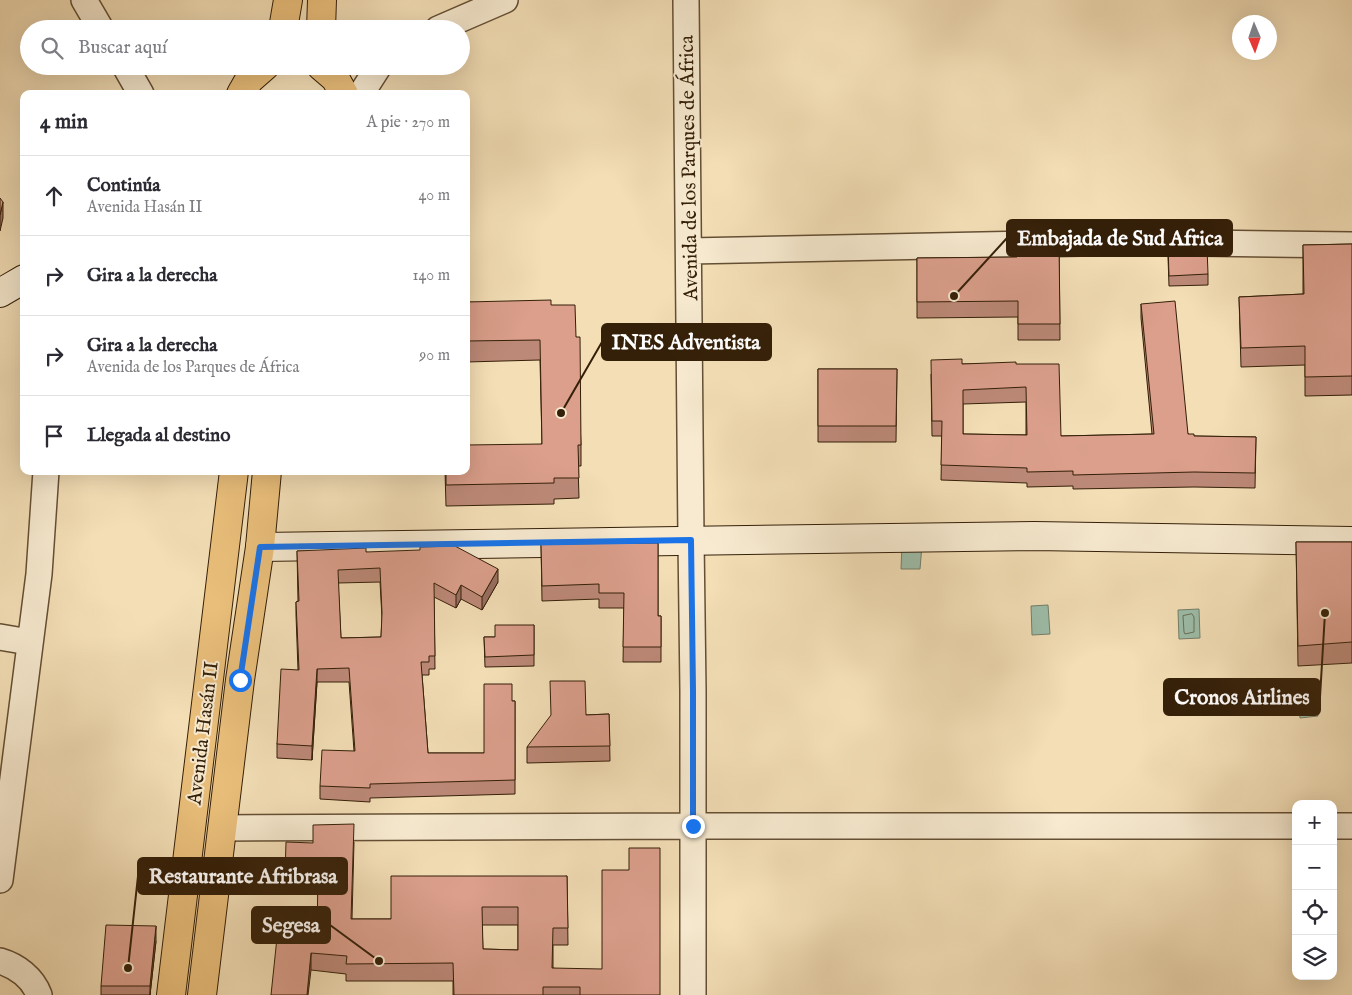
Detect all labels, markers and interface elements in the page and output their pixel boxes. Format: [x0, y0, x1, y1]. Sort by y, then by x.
north arrow [1232, 15, 1277, 60]
search box [20, 20, 470, 75]
icon: search [38, 34, 66, 62]
street label: Avenida de los Parques de África [675, 35, 704, 302]
text: Buscar aquí [78, 36, 167, 60]
text: 4 min [40, 109, 88, 136]
text: A pie · 270 m [366, 113, 450, 133]
text: Continúa [87, 174, 161, 198]
icon: ahead [40, 182, 68, 210]
text: 40 m [418, 186, 450, 206]
text: Avenida Hasán II [87, 198, 202, 218]
callout: Embajada de Sud Africa [1007, 220, 1232, 256]
text: Embajada de Sud Africa [1017, 226, 1224, 253]
icon: right [40, 262, 68, 290]
text: Gira a la derecha [87, 264, 217, 288]
text: 140 m [412, 266, 450, 286]
callout: INES Adventista [602, 324, 771, 360]
text: INES Adventista [612, 330, 761, 357]
text: Gira a la derecha [87, 334, 217, 358]
icon: right [40, 342, 68, 370]
text: 90 m [419, 346, 450, 366]
text: Avenida de los Parques de África [87, 358, 299, 378]
icon: arrive [40, 422, 68, 450]
text: Llegada al destino [87, 424, 230, 448]
street label: Avenida Hasán II [182, 660, 225, 807]
route start [229, 669, 252, 692]
callout: Cronos Airlines [1164, 679, 1320, 715]
text: Cronos Airlines [1174, 685, 1310, 712]
map controls [1292, 800, 1337, 980]
button: + [1292, 800, 1337, 845]
route end [682, 815, 705, 838]
button: − [1292, 845, 1337, 890]
callout: Restaurante Afribrasa [138, 858, 347, 894]
text: Restaurante Afribrasa [149, 864, 338, 891]
button: locate [1292, 890, 1337, 935]
callout: Segesa [252, 907, 330, 943]
text: Segesa [262, 913, 321, 940]
button: layers [1292, 935, 1337, 980]

